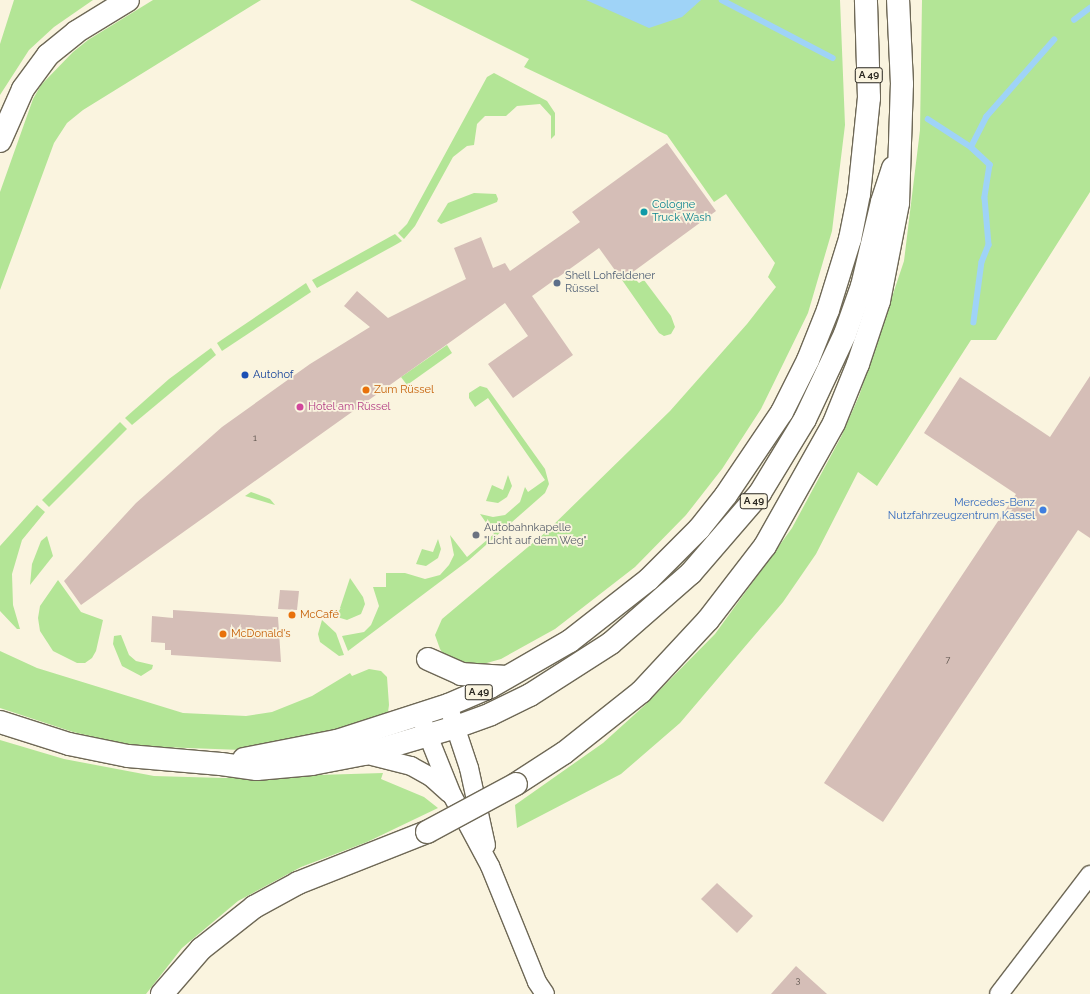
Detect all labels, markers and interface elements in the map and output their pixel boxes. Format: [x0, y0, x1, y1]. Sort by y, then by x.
road number: A 49 [854, 67, 884, 83]
place label: Cologne Truck Wash [652, 199, 711, 225]
marker: Cologne Truck Wash [639, 207, 649, 217]
place label: Shell Lohfeldener Rüssel [565, 270, 655, 296]
marker: Shell Lohfeldener Rüssel [552, 278, 562, 288]
place label: Autohof [253, 368, 293, 382]
marker: Autohof [240, 370, 250, 380]
place label: Zum Rüssel [374, 383, 434, 397]
marker: Zum Rüssel [361, 385, 371, 395]
place label: Hotel am Rüssel [308, 400, 391, 414]
marker: Hotel am Rüssel [295, 402, 305, 412]
house number: 1 [253, 433, 257, 443]
road number: A 49 [739, 493, 769, 509]
place label: Mercedes-Benz Nutzfahrzeugzentrum Kassel [888, 497, 1035, 523]
marker: Mercedes-Benz Nutzfahrzeugzentrum Kassel [1038, 505, 1048, 515]
place label: Autobahnkapelle "Licht auf dem Weg" [484, 522, 587, 548]
marker: Autobahnkapelle "Licht auf dem Weg" [471, 530, 481, 540]
place label: McCafé [300, 608, 339, 622]
marker: McCafé [287, 610, 297, 620]
place label: McDonald's [231, 627, 291, 641]
marker: McDonald's [218, 629, 228, 639]
house number: 7 [946, 655, 950, 665]
road number: A 49 [464, 684, 494, 700]
house number: 3 [796, 975, 800, 985]

